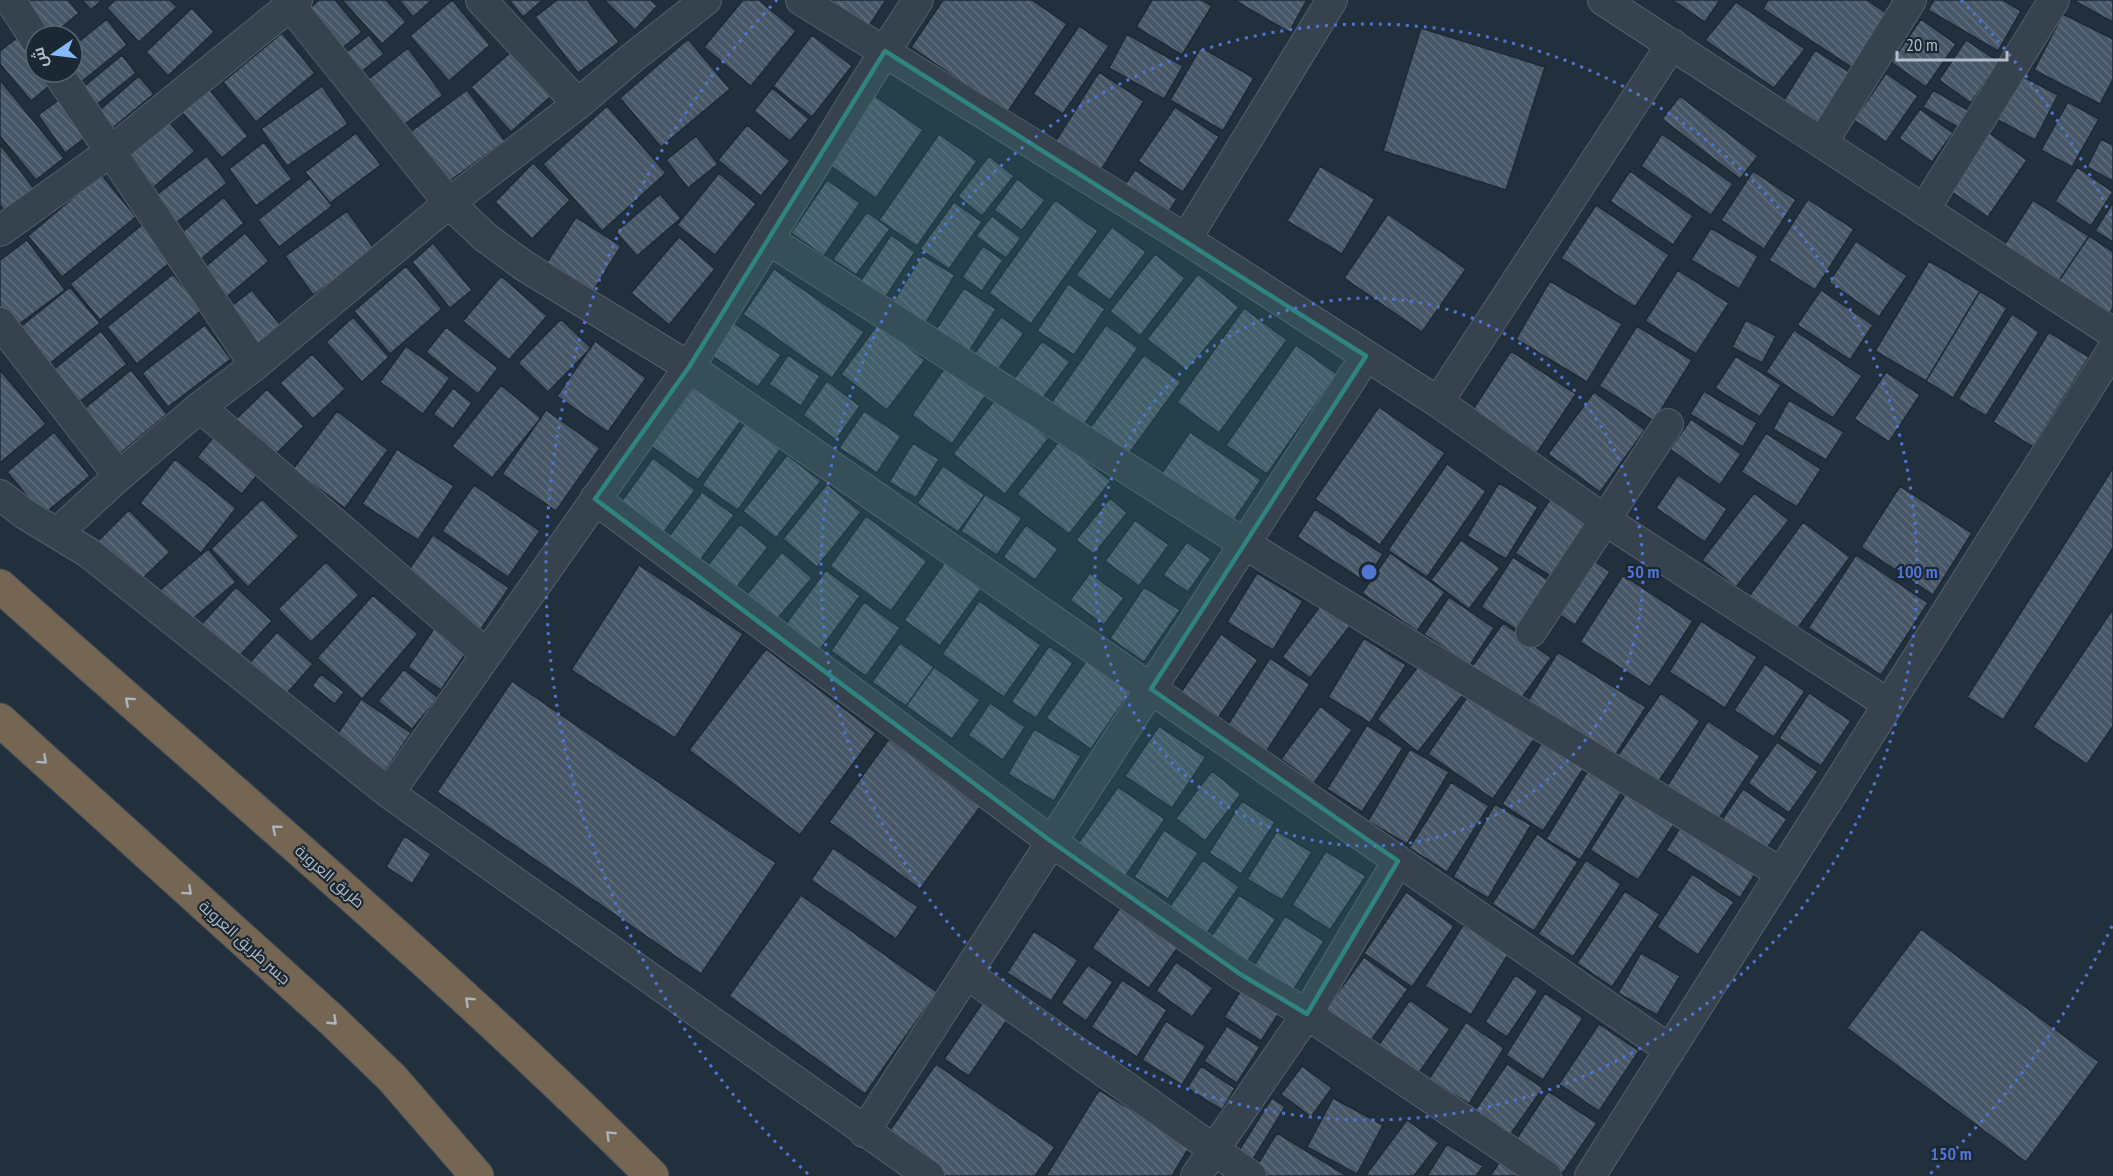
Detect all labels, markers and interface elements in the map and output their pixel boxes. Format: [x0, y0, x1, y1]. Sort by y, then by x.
north arrow [24, 24, 84, 84]
scale bar [1897, 24, 2006, 62]
text: 20 m [1906, 33, 1938, 56]
text: ش [27, 45, 52, 70]
text: 50 m [1627, 560, 1659, 583]
text: 100 m [1896, 560, 1938, 583]
centre of rings [1359, 562, 1379, 582]
one-way arrow [125, 697, 136, 708]
one-way arrow [37, 753, 47, 764]
one-way arrow [272, 825, 283, 836]
street label: طريق العروبة [290, 840, 369, 912]
one-way arrow [181, 884, 192, 895]
street label: جسر طريق العروبة [194, 896, 295, 989]
one-way arrow [465, 997, 475, 1008]
one-way arrow [326, 1014, 336, 1025]
one-way arrow [607, 1131, 617, 1142]
text: 150 m [1930, 1142, 1972, 1165]

